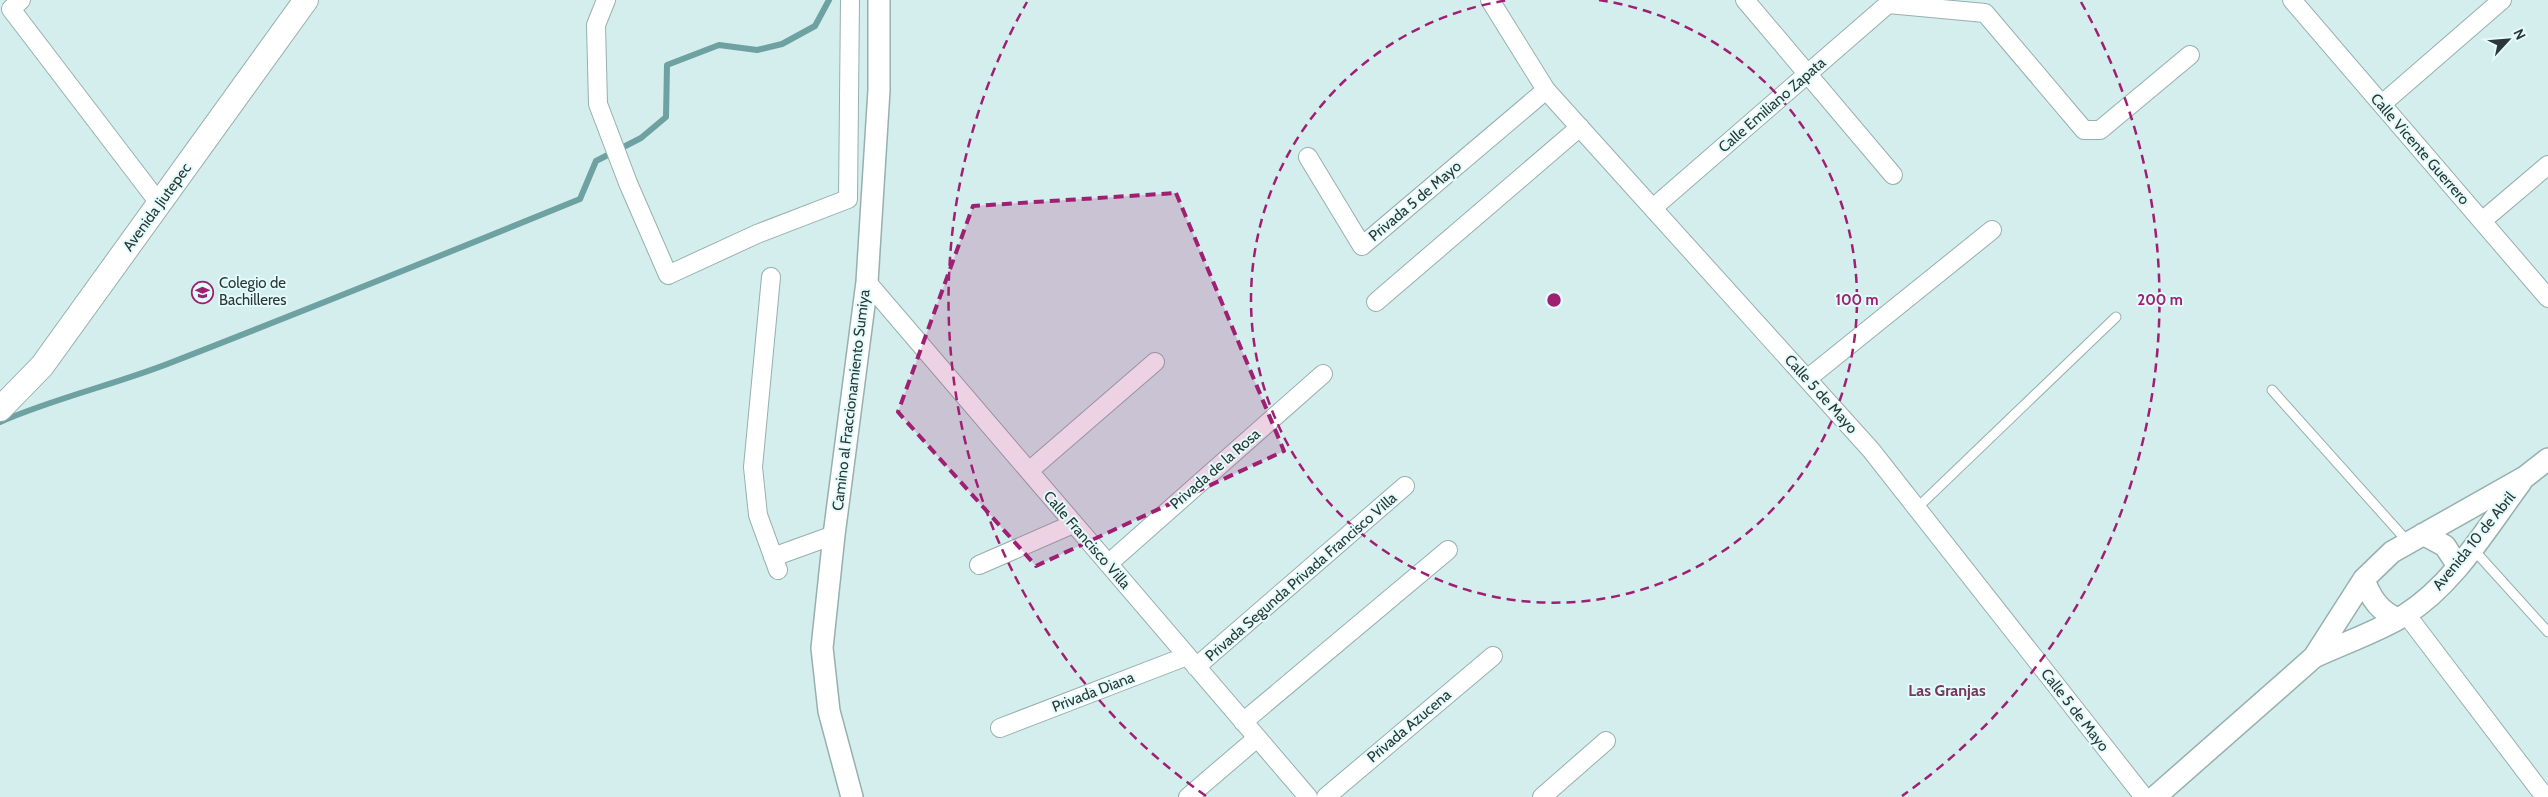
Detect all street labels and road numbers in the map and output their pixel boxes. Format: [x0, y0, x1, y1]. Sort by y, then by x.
street label: Calle Emiliano Zapata [1715, 53, 1830, 156]
street label: Calle Vicente Guerrero [2367, 90, 2473, 208]
street label: Privada 5 de Mayo [1365, 157, 1465, 245]
street label: Avenida Jiutepec [119, 159, 195, 255]
street label: Camino al Fraccionamiento Sumiya [828, 288, 874, 512]
street label: Calle 5 de Mayo [1781, 351, 1861, 437]
street label: Privada de la Rosa [1166, 424, 1264, 513]
street label: Calle Francisco Villa [1040, 487, 1135, 593]
street label: Privada Segunda Privada Francisco Villa [1202, 488, 1401, 665]
street label: Avenida 10 de Abril [2429, 488, 2519, 594]
street label: Calle 5 de Mayo [2037, 665, 2113, 755]
street label: Privada Diana [1049, 668, 1137, 716]
street label: Privada Azucena [1363, 685, 1455, 766]

